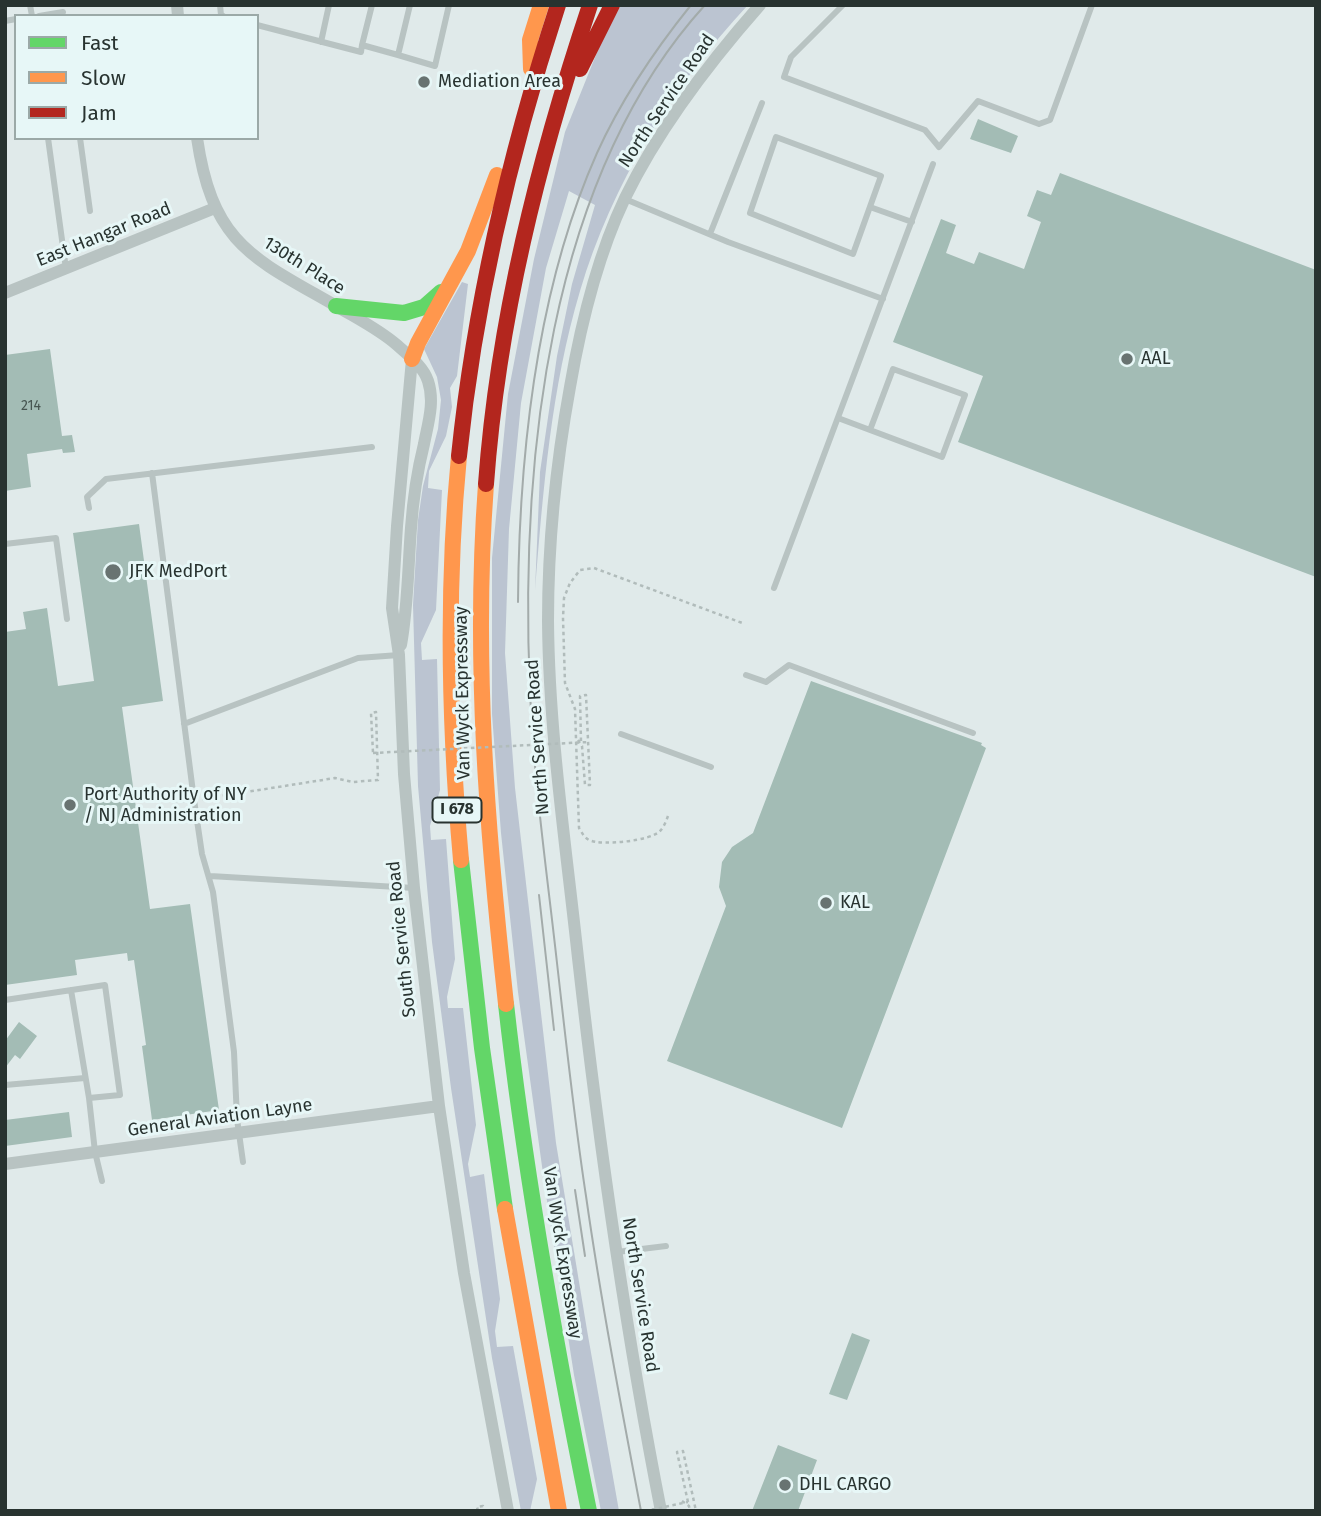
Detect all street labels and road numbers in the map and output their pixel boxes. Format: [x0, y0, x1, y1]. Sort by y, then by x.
street label: North Service Road [614, 30, 720, 172]
street label: East Hangar Road [34, 198, 174, 272]
street label: 130th Place [259, 232, 349, 300]
street label: Van Wyck Expressway [451, 606, 475, 780]
street label: North Service Road [522, 658, 554, 816]
road number: I 678 [433, 797, 482, 822]
street label: South Service Road [383, 860, 421, 1018]
street label: General Aviation Layne [126, 1094, 314, 1142]
street label: Van Wyck Expressway [538, 1166, 586, 1340]
street label: North Service Road [617, 1216, 663, 1374]

